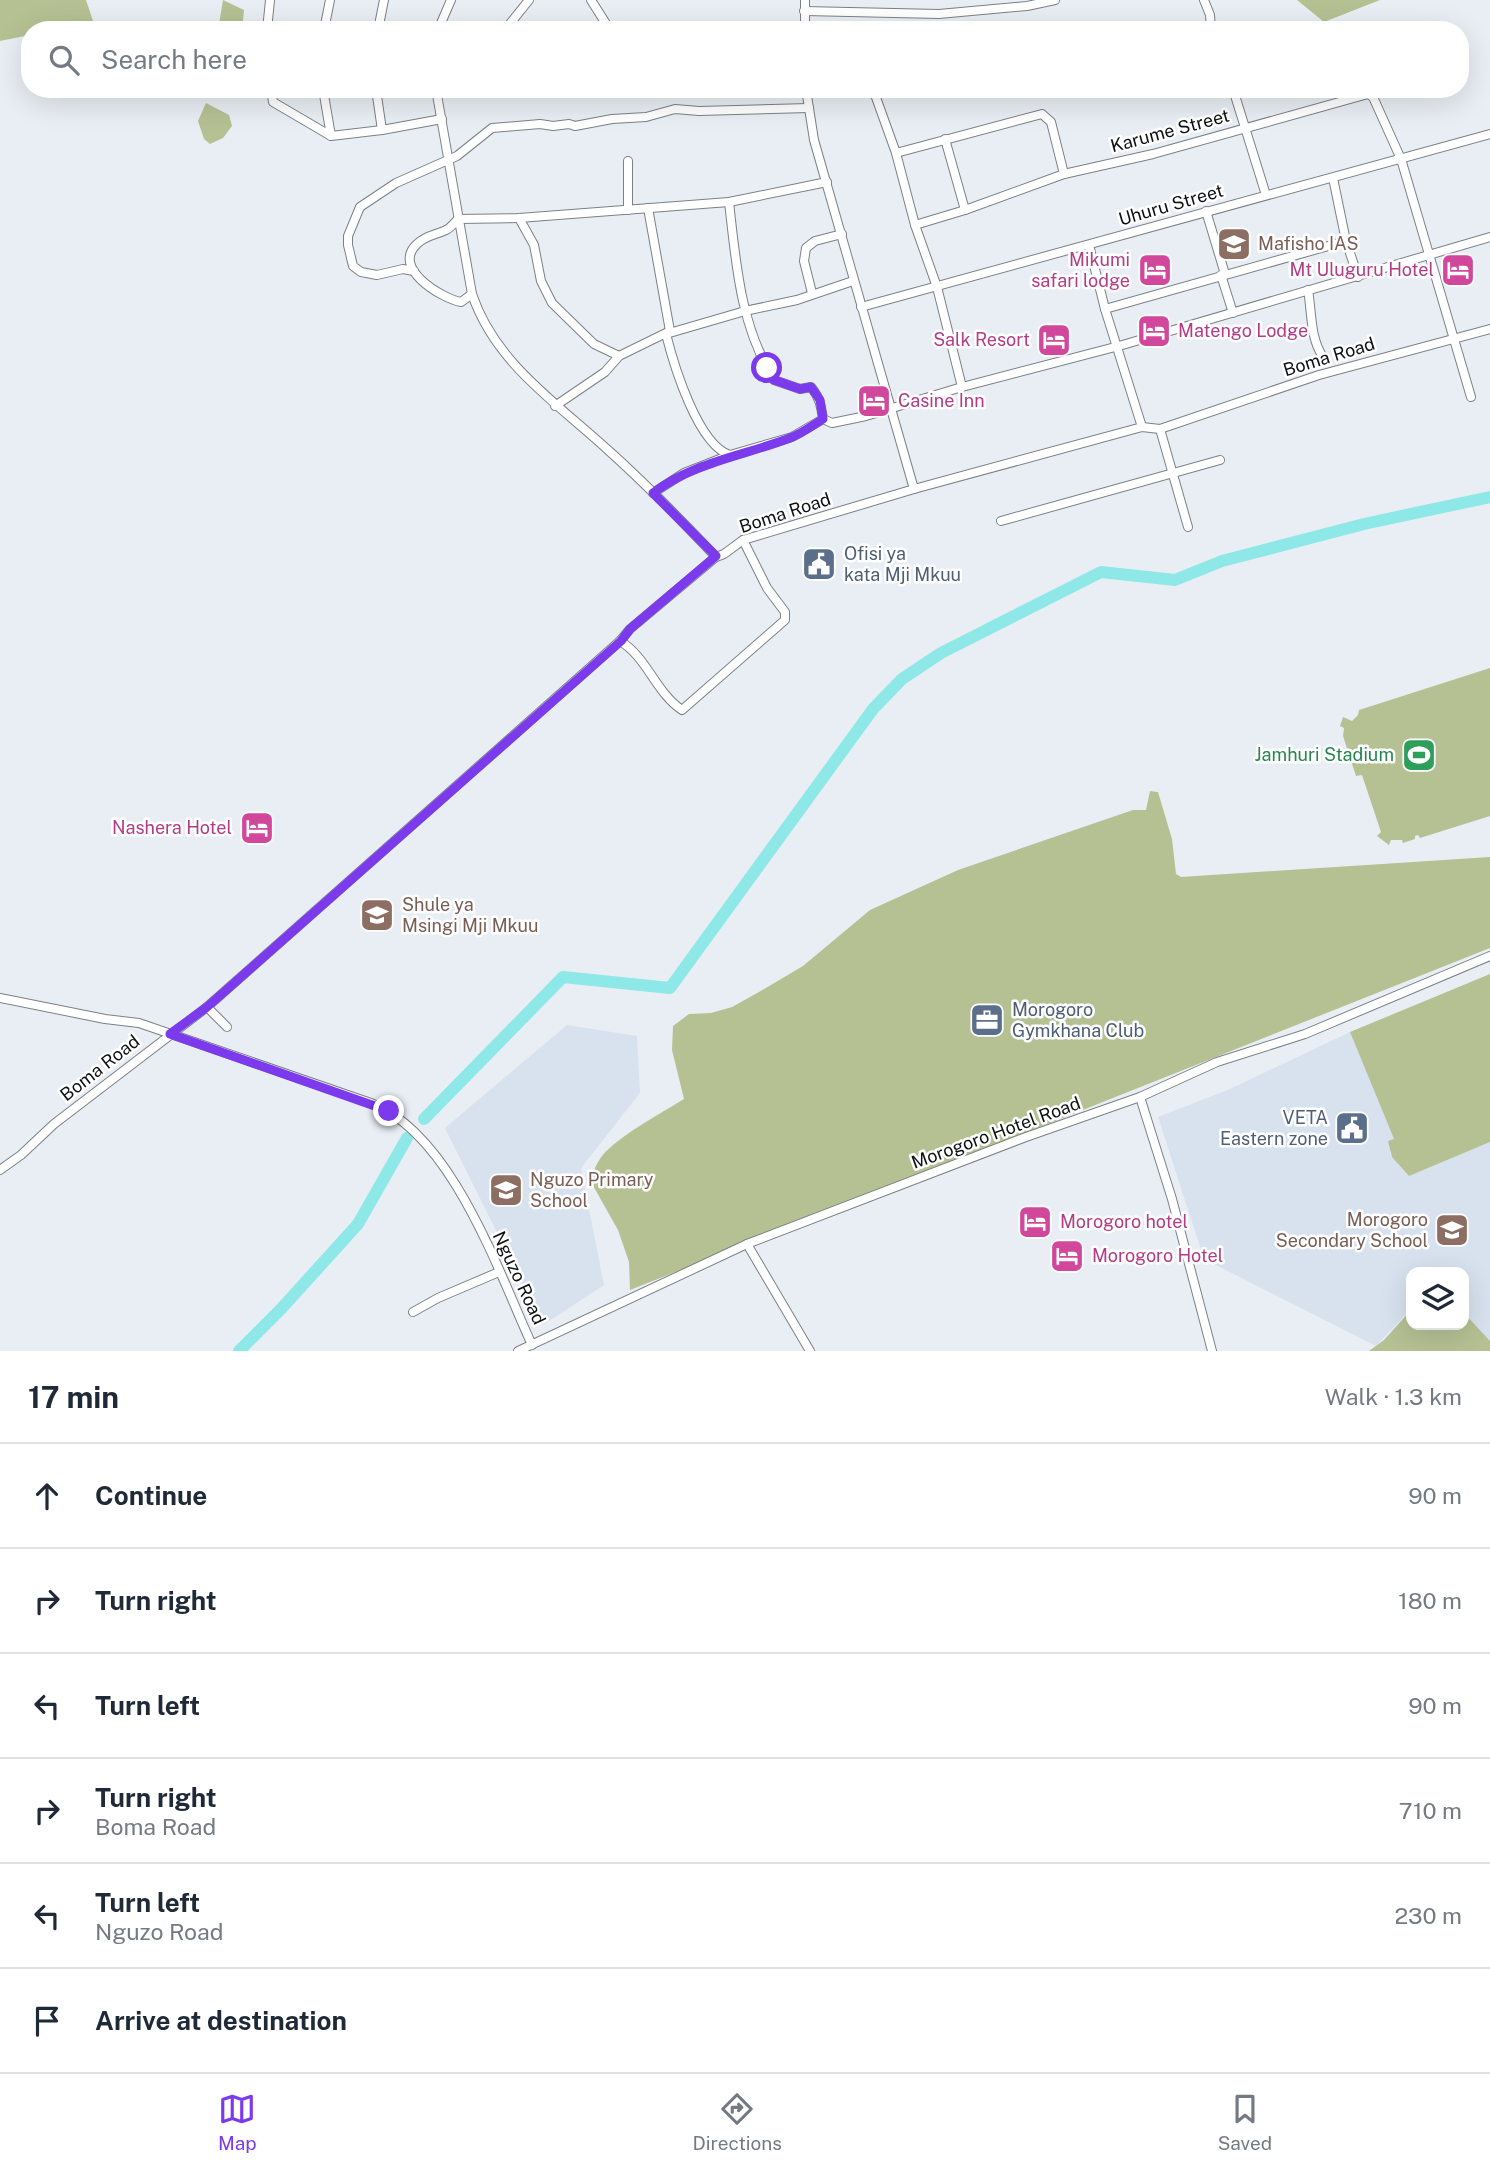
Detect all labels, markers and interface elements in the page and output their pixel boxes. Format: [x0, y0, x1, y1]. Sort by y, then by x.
search box [21, 21, 1469, 98]
icon: search [45, 41, 83, 79]
text: Search here [101, 44, 247, 75]
street label: Karume Street [1108, 105, 1232, 156]
street label: Uhuru Street [1116, 180, 1226, 229]
school or university icon: Mafisho IAS [1215, 225, 1253, 263]
place label: Mafisho IAS [1258, 233, 1359, 254]
place label: Mikumi safari lodge [1031, 249, 1130, 291]
hotel icon: Mikumi safari lodge [1136, 251, 1174, 289]
hotel icon: Mt Uluguru Hotel [1439, 251, 1477, 289]
place label: Mt Uluguru Hotel [1289, 259, 1434, 280]
hotel icon: Matengo Lodge [1135, 312, 1173, 350]
place label: Matengo Lodge [1178, 320, 1308, 341]
hotel icon: Salk Resort [1035, 321, 1073, 359]
place label: Salk Resort [933, 329, 1030, 350]
street label: Boma Road [1280, 333, 1377, 380]
route start [751, 352, 782, 383]
hotel icon: Casine Inn [855, 382, 893, 420]
place label: Casine Inn [898, 390, 985, 411]
street label: Boma Road [737, 488, 833, 537]
place label: Ofisi ya kata Mji Mkuu [844, 543, 961, 585]
public building icon: Ofisi ya kata Mji Mkuu [800, 545, 838, 583]
sports icon: Jamhuri Stadium [1400, 736, 1438, 774]
place label: Jamhuri Stadium [1255, 744, 1394, 765]
hotel icon: Nashera Hotel [238, 809, 276, 847]
place label: Nashera Hotel [112, 817, 232, 838]
place label: Shule ya Msingi Mji Mkuu [402, 894, 538, 936]
school or university icon: Shule ya Msingi Mji Mkuu [358, 896, 396, 934]
place label: Morogoro Gymkhana Club [1012, 999, 1144, 1041]
office icon: Morogoro Gymkhana Club [968, 1001, 1006, 1039]
street label: Boma Road [56, 1030, 144, 1105]
street label: Morogoro Hotel Road [908, 1092, 1083, 1173]
route end [373, 1095, 404, 1126]
place label: VETA Eastern zone [1220, 1107, 1328, 1149]
public building icon: VETA Eastern zone [1333, 1109, 1371, 1147]
place label: Nguzo Primary School [530, 1169, 654, 1211]
school or university icon: Nguzo Primary School [487, 1171, 525, 1209]
hotel icon: Morogoro hotel [1016, 1203, 1054, 1241]
place label: Morogoro Secondary School [1276, 1209, 1428, 1251]
place label: Morogoro hotel [1060, 1211, 1188, 1232]
school or university icon: Morogoro Secondary School [1433, 1211, 1471, 1249]
street label: Nguzo Road [489, 1228, 550, 1328]
hotel icon: Morogoro Hotel [1048, 1237, 1086, 1275]
place label: Morogoro Hotel [1092, 1245, 1223, 1266]
map controls [1406, 1267, 1469, 1330]
button: layers [1406, 1267, 1469, 1330]
text: 17 min [28, 1379, 119, 1415]
text: Walk · 1.3 km [1325, 1383, 1462, 1410]
icon: ahead [28, 1477, 66, 1515]
text: Continue [95, 1480, 207, 1511]
text: 90 m [1408, 1482, 1462, 1509]
icon: right [28, 1582, 66, 1620]
text: Turn right [95, 1585, 217, 1616]
text: 180 m [1398, 1587, 1462, 1614]
icon: left [28, 1687, 66, 1725]
text: Turn left [95, 1690, 200, 1721]
text: 90 m [1408, 1692, 1462, 1719]
text: Turn right [95, 1782, 217, 1813]
icon: right [28, 1792, 66, 1830]
text: 710 m [1399, 1797, 1462, 1824]
text: Boma Road [95, 1813, 216, 1840]
text: Turn left [95, 1887, 200, 1918]
icon: left [28, 1897, 66, 1935]
text: 230 m [1394, 1902, 1462, 1929]
text: Nguzo Road [95, 1918, 223, 1945]
icon: arrive [28, 2002, 66, 2040]
text: Arrive at destination [95, 2005, 347, 2036]
tab: Map [218, 2090, 257, 2154]
tab: Directions [693, 2090, 782, 2154]
tab: Saved [1218, 2090, 1272, 2154]

